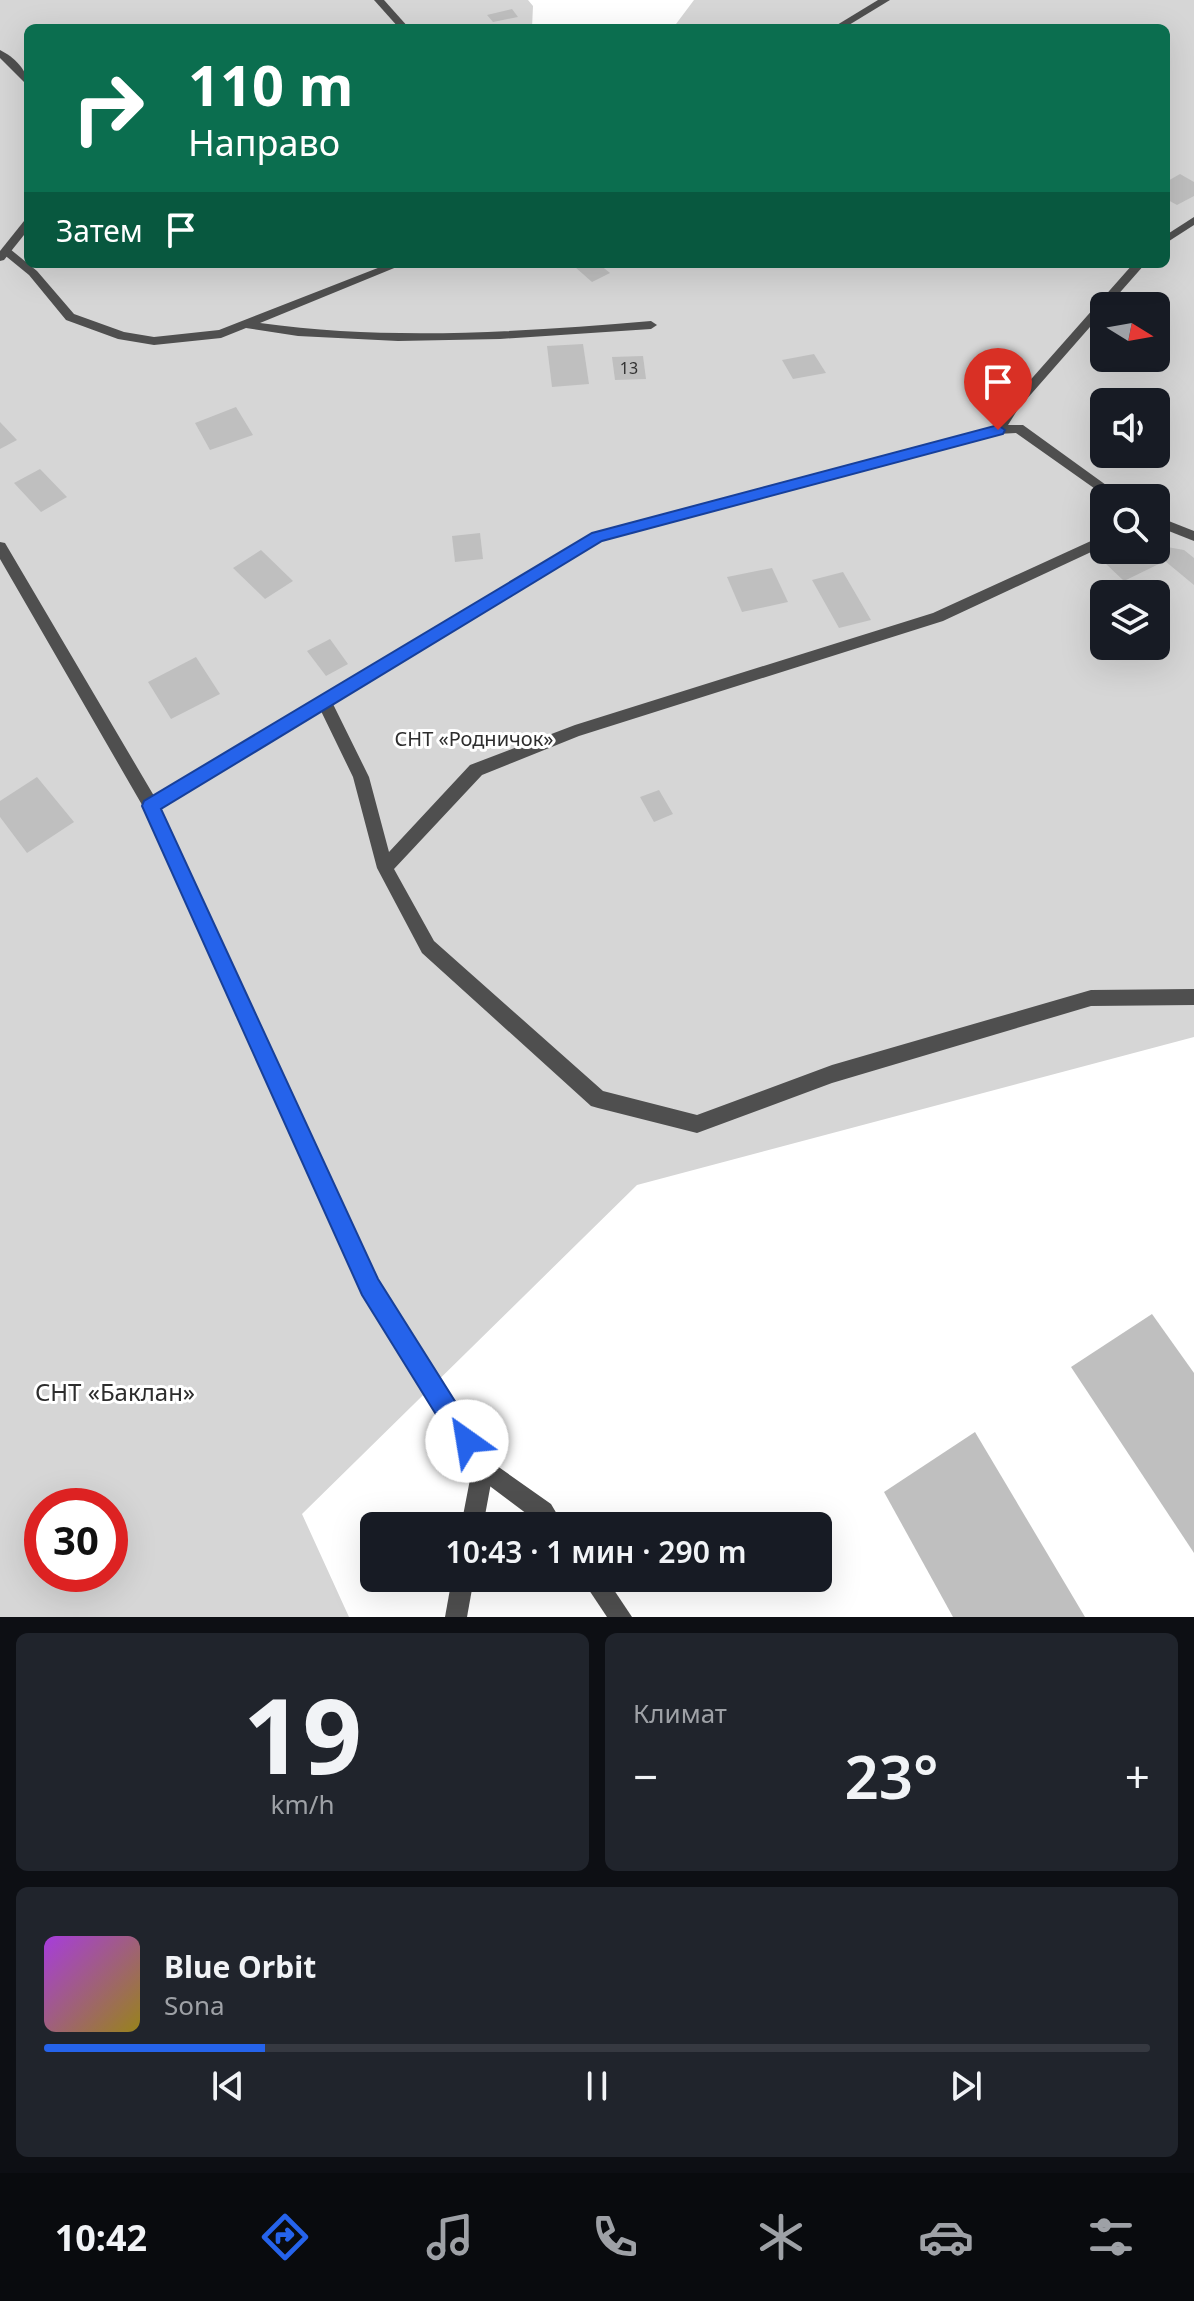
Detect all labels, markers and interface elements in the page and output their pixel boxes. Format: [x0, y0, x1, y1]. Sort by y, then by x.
text: 110 m [188, 46, 353, 122]
icon: right [56, 56, 160, 160]
text: Направо [188, 118, 340, 167]
icon: arrive [159, 208, 203, 252]
text: Затем [56, 210, 143, 251]
north arrow [1090, 292, 1170, 372]
map controls [1090, 292, 1170, 660]
pin [964, 348, 1032, 430]
house number: 13 [620, 357, 638, 379]
icon: arrive [976, 360, 1020, 404]
button: sound [1090, 388, 1170, 468]
button: search [1090, 484, 1170, 564]
button: layers [1090, 580, 1170, 660]
park label: СНТ «Родничок» [394, 725, 554, 752]
park label: СНТ «Баклан» [35, 1375, 195, 1408]
position arrow [425, 1399, 509, 1483]
speed limit sign: 30 [24, 1488, 128, 1592]
text: 10:43 · 1 мин · 290 m [446, 1531, 746, 1572]
text: 19 [243, 1663, 362, 1804]
text: Климат [633, 1695, 727, 1731]
text: 23° [844, 1735, 939, 1817]
text: − [633, 1746, 658, 1806]
text: + [1125, 1746, 1150, 1806]
text: km/h [271, 1786, 334, 1822]
text: Blue Orbit [164, 1946, 316, 1987]
text: Sona [164, 1987, 225, 2023]
icon: previous [206, 2064, 250, 2108]
icon: pause [575, 2064, 619, 2108]
icon: next [944, 2064, 988, 2108]
icon: directions [257, 2209, 313, 2265]
icon: music [422, 2209, 478, 2265]
icon: phone [587, 2209, 643, 2265]
icon: climate [753, 2209, 809, 2265]
icon: car [918, 2209, 974, 2265]
icon: filters [1083, 2209, 1139, 2265]
text: 10:42 [55, 2213, 147, 2262]

